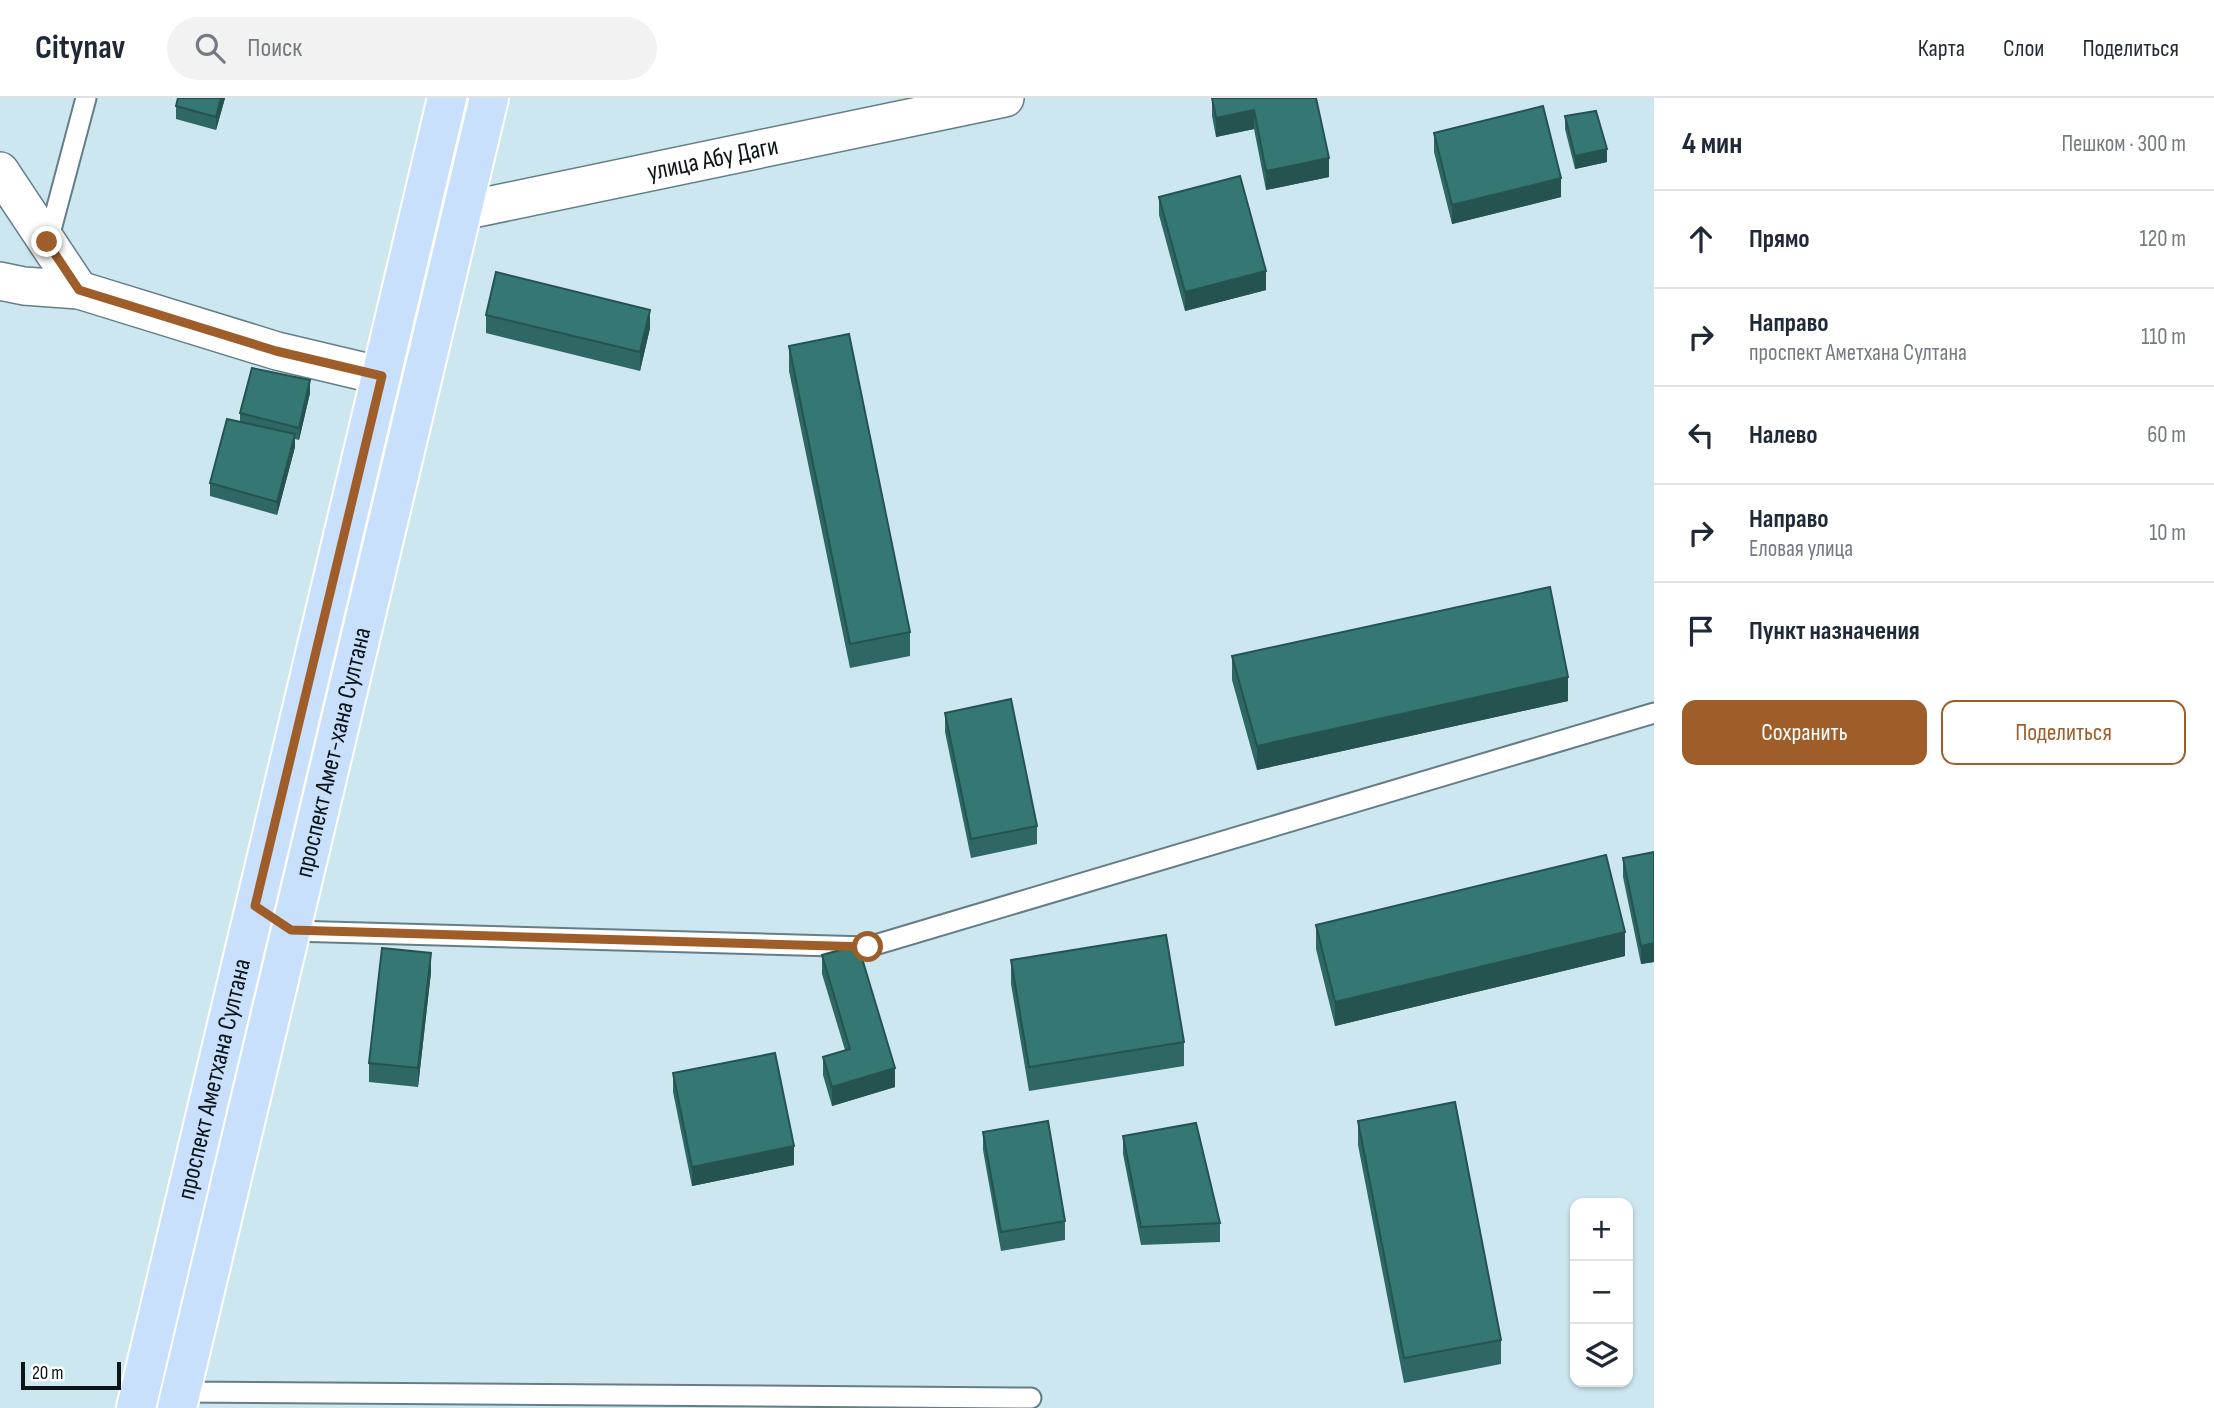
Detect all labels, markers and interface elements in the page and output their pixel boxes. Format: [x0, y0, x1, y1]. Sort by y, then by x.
search box [167, 17, 657, 80]
text: Citynav [35, 28, 125, 68]
icon: search [191, 29, 229, 67]
text: Поиск [247, 33, 302, 64]
text: Карта [1918, 34, 1965, 63]
text: Слои [2003, 34, 2044, 63]
text: Поделиться [2082, 34, 2179, 63]
text: 4 мин [1682, 126, 1742, 162]
street label: улица Абу Даги [644, 130, 781, 188]
text: Пешком · 300 m [2061, 130, 2186, 158]
icon: ahead [1682, 220, 1720, 258]
text: Прямо [1749, 224, 1810, 255]
text: 120 m [2140, 225, 2186, 253]
route end [31, 226, 62, 257]
text: Направо [1749, 308, 1828, 339]
icon: right [1682, 318, 1720, 356]
text: 110 m [2141, 323, 2186, 351]
text: проспект Аметхана Султана [1749, 339, 1967, 367]
icon: left [1682, 416, 1720, 454]
text: Налево [1749, 420, 1818, 451]
text: 60 m [2147, 421, 2186, 449]
text: Направо [1749, 504, 1828, 535]
icon: right [1682, 514, 1720, 552]
text: 10 m [2149, 519, 2186, 547]
text: Еловая улица [1749, 535, 1853, 563]
icon: arrive [1682, 612, 1720, 650]
text: Пункт назначения [1749, 616, 1920, 647]
street label: проспект Амет-хана Султана [288, 624, 378, 880]
button: Сохранить [1682, 700, 1927, 765]
button: Поделиться [1941, 700, 2186, 765]
route start [852, 931, 883, 962]
street label: проспект Аметхана Султана [171, 956, 258, 1203]
map controls [1570, 1198, 1633, 1387]
button: + [1570, 1198, 1633, 1261]
button: − [1570, 1261, 1633, 1324]
button: layers [1570, 1324, 1633, 1387]
scale bar [21, 1359, 121, 1391]
text: 20 m [32, 1362, 64, 1385]

